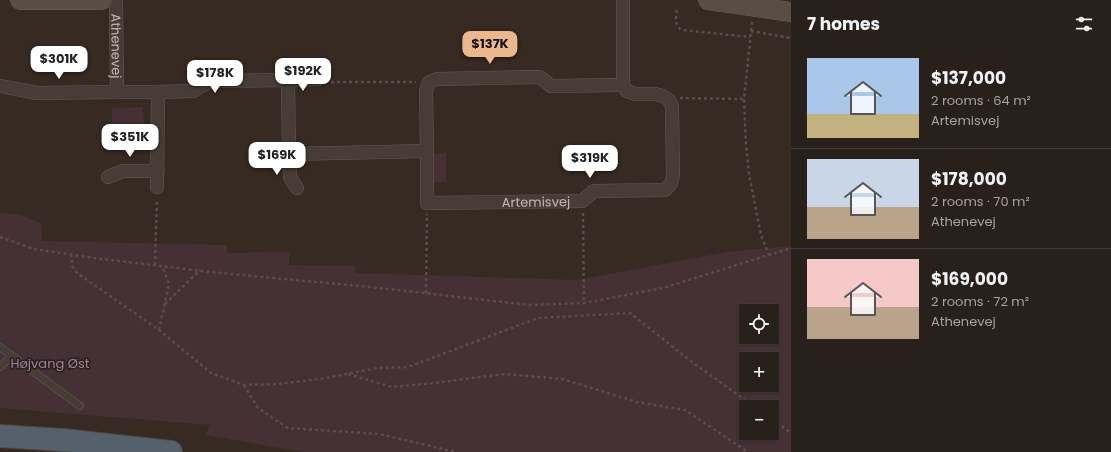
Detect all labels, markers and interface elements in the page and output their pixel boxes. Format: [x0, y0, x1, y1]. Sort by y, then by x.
text: 7 homes [807, 12, 880, 36]
street label: Athenevej [106, 13, 126, 79]
icon: filters [1073, 13, 1095, 35]
pin: $137K [462, 31, 518, 65]
text: $137K [471, 34, 509, 53]
pin: $301K [31, 46, 87, 80]
text: $301K [40, 49, 78, 68]
pin: $192K [275, 58, 331, 92]
pin: $178K [187, 60, 243, 94]
text: $192K [284, 61, 322, 80]
text: $178K [196, 63, 234, 82]
text: $137,000 [931, 66, 1006, 90]
icon: home [839, 74, 887, 122]
text: 2 rooms · 64 m² [931, 91, 1031, 110]
text: Artemisvej [931, 111, 999, 130]
pin: $351K [102, 124, 158, 158]
text: $351K [111, 127, 149, 146]
pin: $169K [249, 142, 305, 176]
text: $169K [258, 145, 296, 164]
pin: $319K [562, 145, 618, 179]
text: $319K [571, 148, 609, 167]
text: $178,000 [931, 167, 1007, 191]
icon: home [839, 175, 887, 223]
street label: Artemisvej [502, 192, 570, 212]
text: 2 rooms · 70 m² [931, 192, 1030, 211]
text: Athenevej [931, 212, 996, 231]
text: $169,000 [931, 267, 1008, 291]
icon: home [839, 275, 887, 323]
text: 2 rooms · 72 m² [931, 292, 1029, 311]
map controls [739, 304, 779, 440]
button: locate [739, 304, 779, 344]
text: Athenevej [931, 312, 996, 331]
button: + [739, 352, 779, 392]
park label: Højvang Øst [11, 354, 90, 373]
button: − [739, 400, 779, 440]

